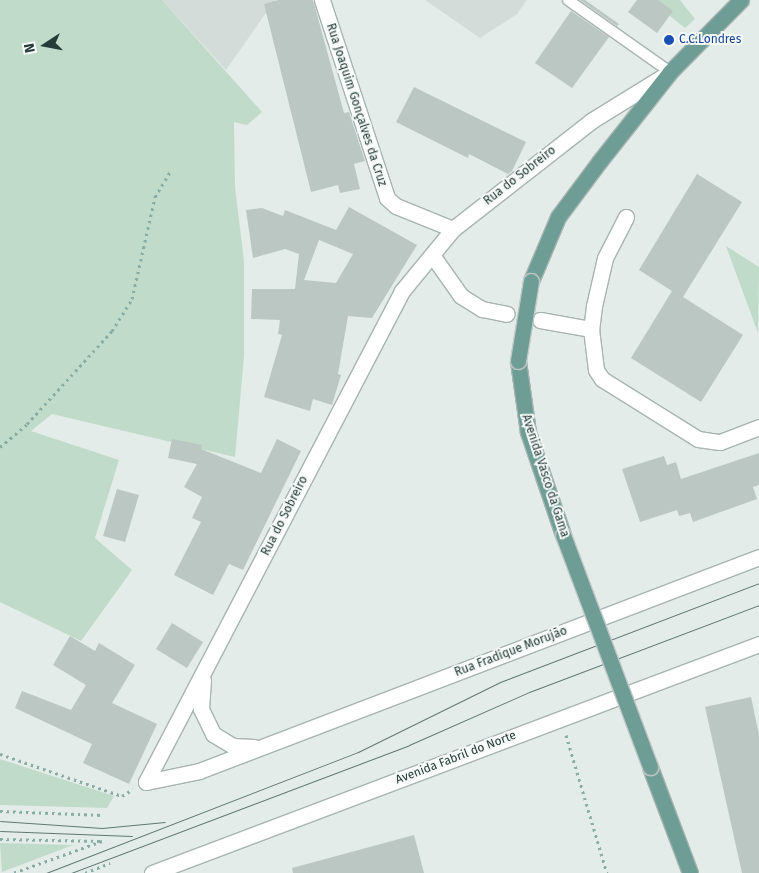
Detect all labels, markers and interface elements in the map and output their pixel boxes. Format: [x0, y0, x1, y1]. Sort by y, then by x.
north arrow [20, 20, 70, 70]
street label: Rua Joaquim Gonçalves da Cruz [323, 22, 389, 188]
place label: C.C.Londres [679, 33, 741, 47]
marker: C.C.Londres [663, 34, 675, 46]
text: N [21, 42, 39, 54]
street label: Rua do Sobreiro [481, 143, 559, 209]
street label: Avenida Vasco da Gama [518, 413, 572, 539]
street label: Rua do Sobreiro [259, 474, 311, 558]
street label: Rua Fradique Morujão [453, 624, 569, 680]
street label: Avenida Fabril do Norte [394, 728, 518, 788]

